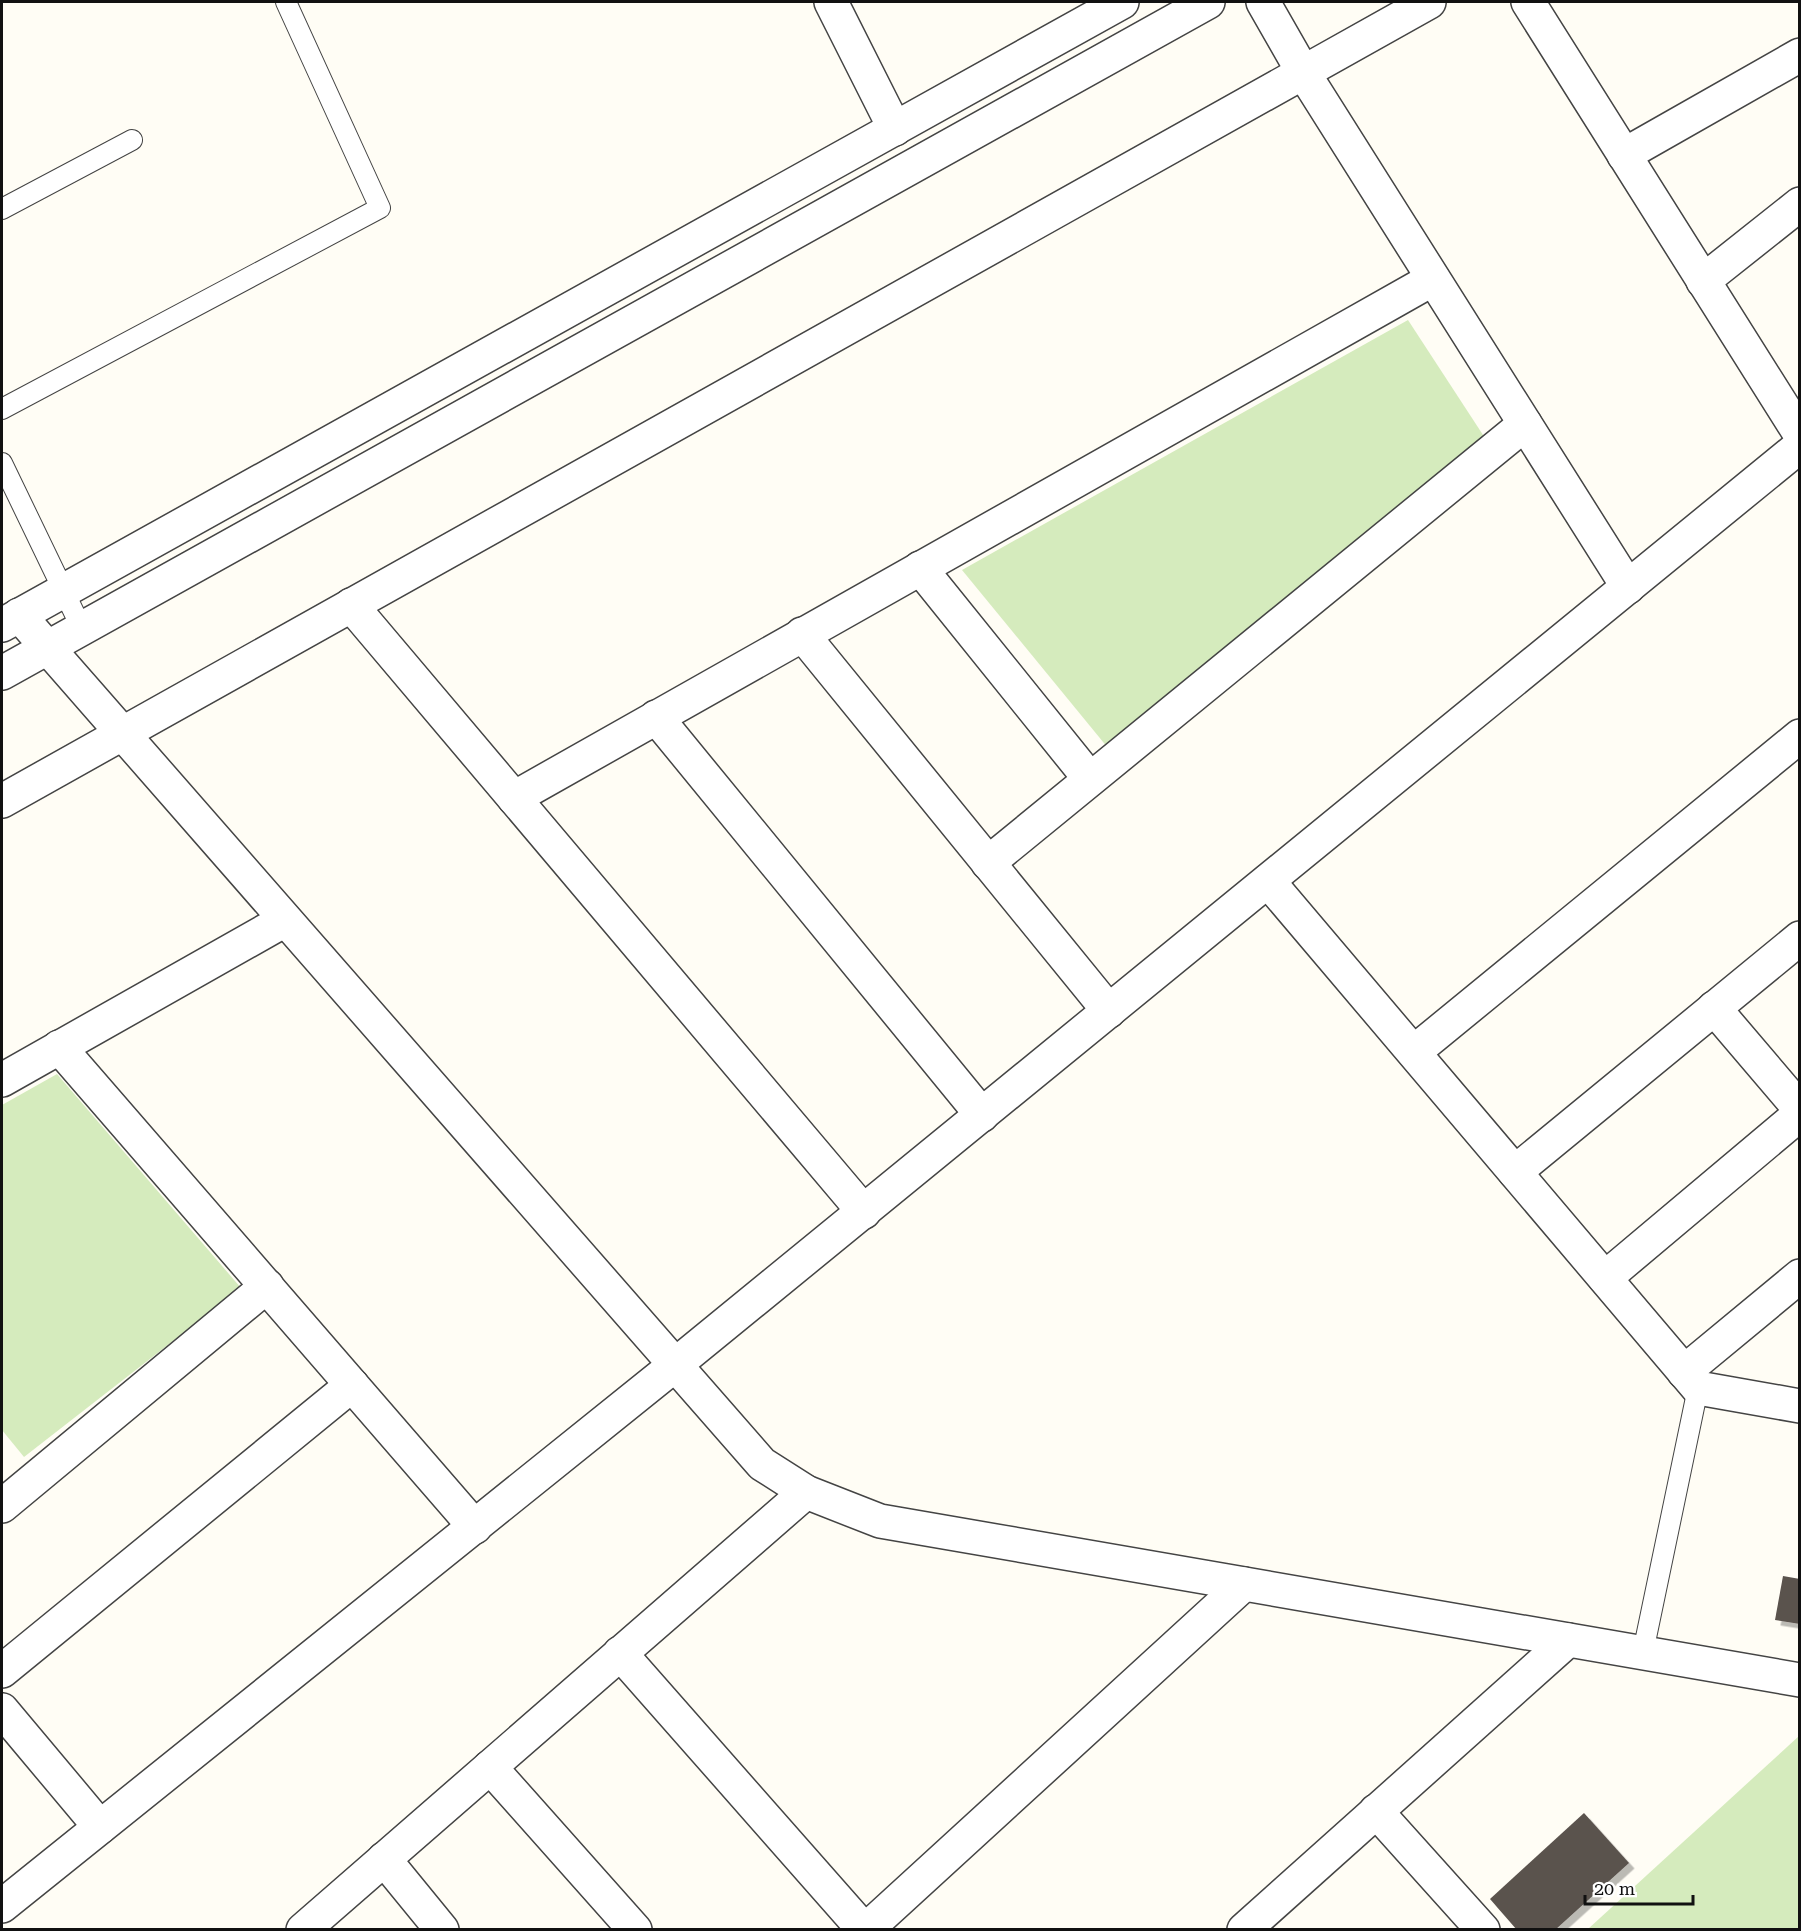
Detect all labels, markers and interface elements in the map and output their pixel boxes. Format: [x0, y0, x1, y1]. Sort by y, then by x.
scale bar [1585, 1868, 1693, 1906]
text: 20 m [1594, 1878, 1635, 1899]

